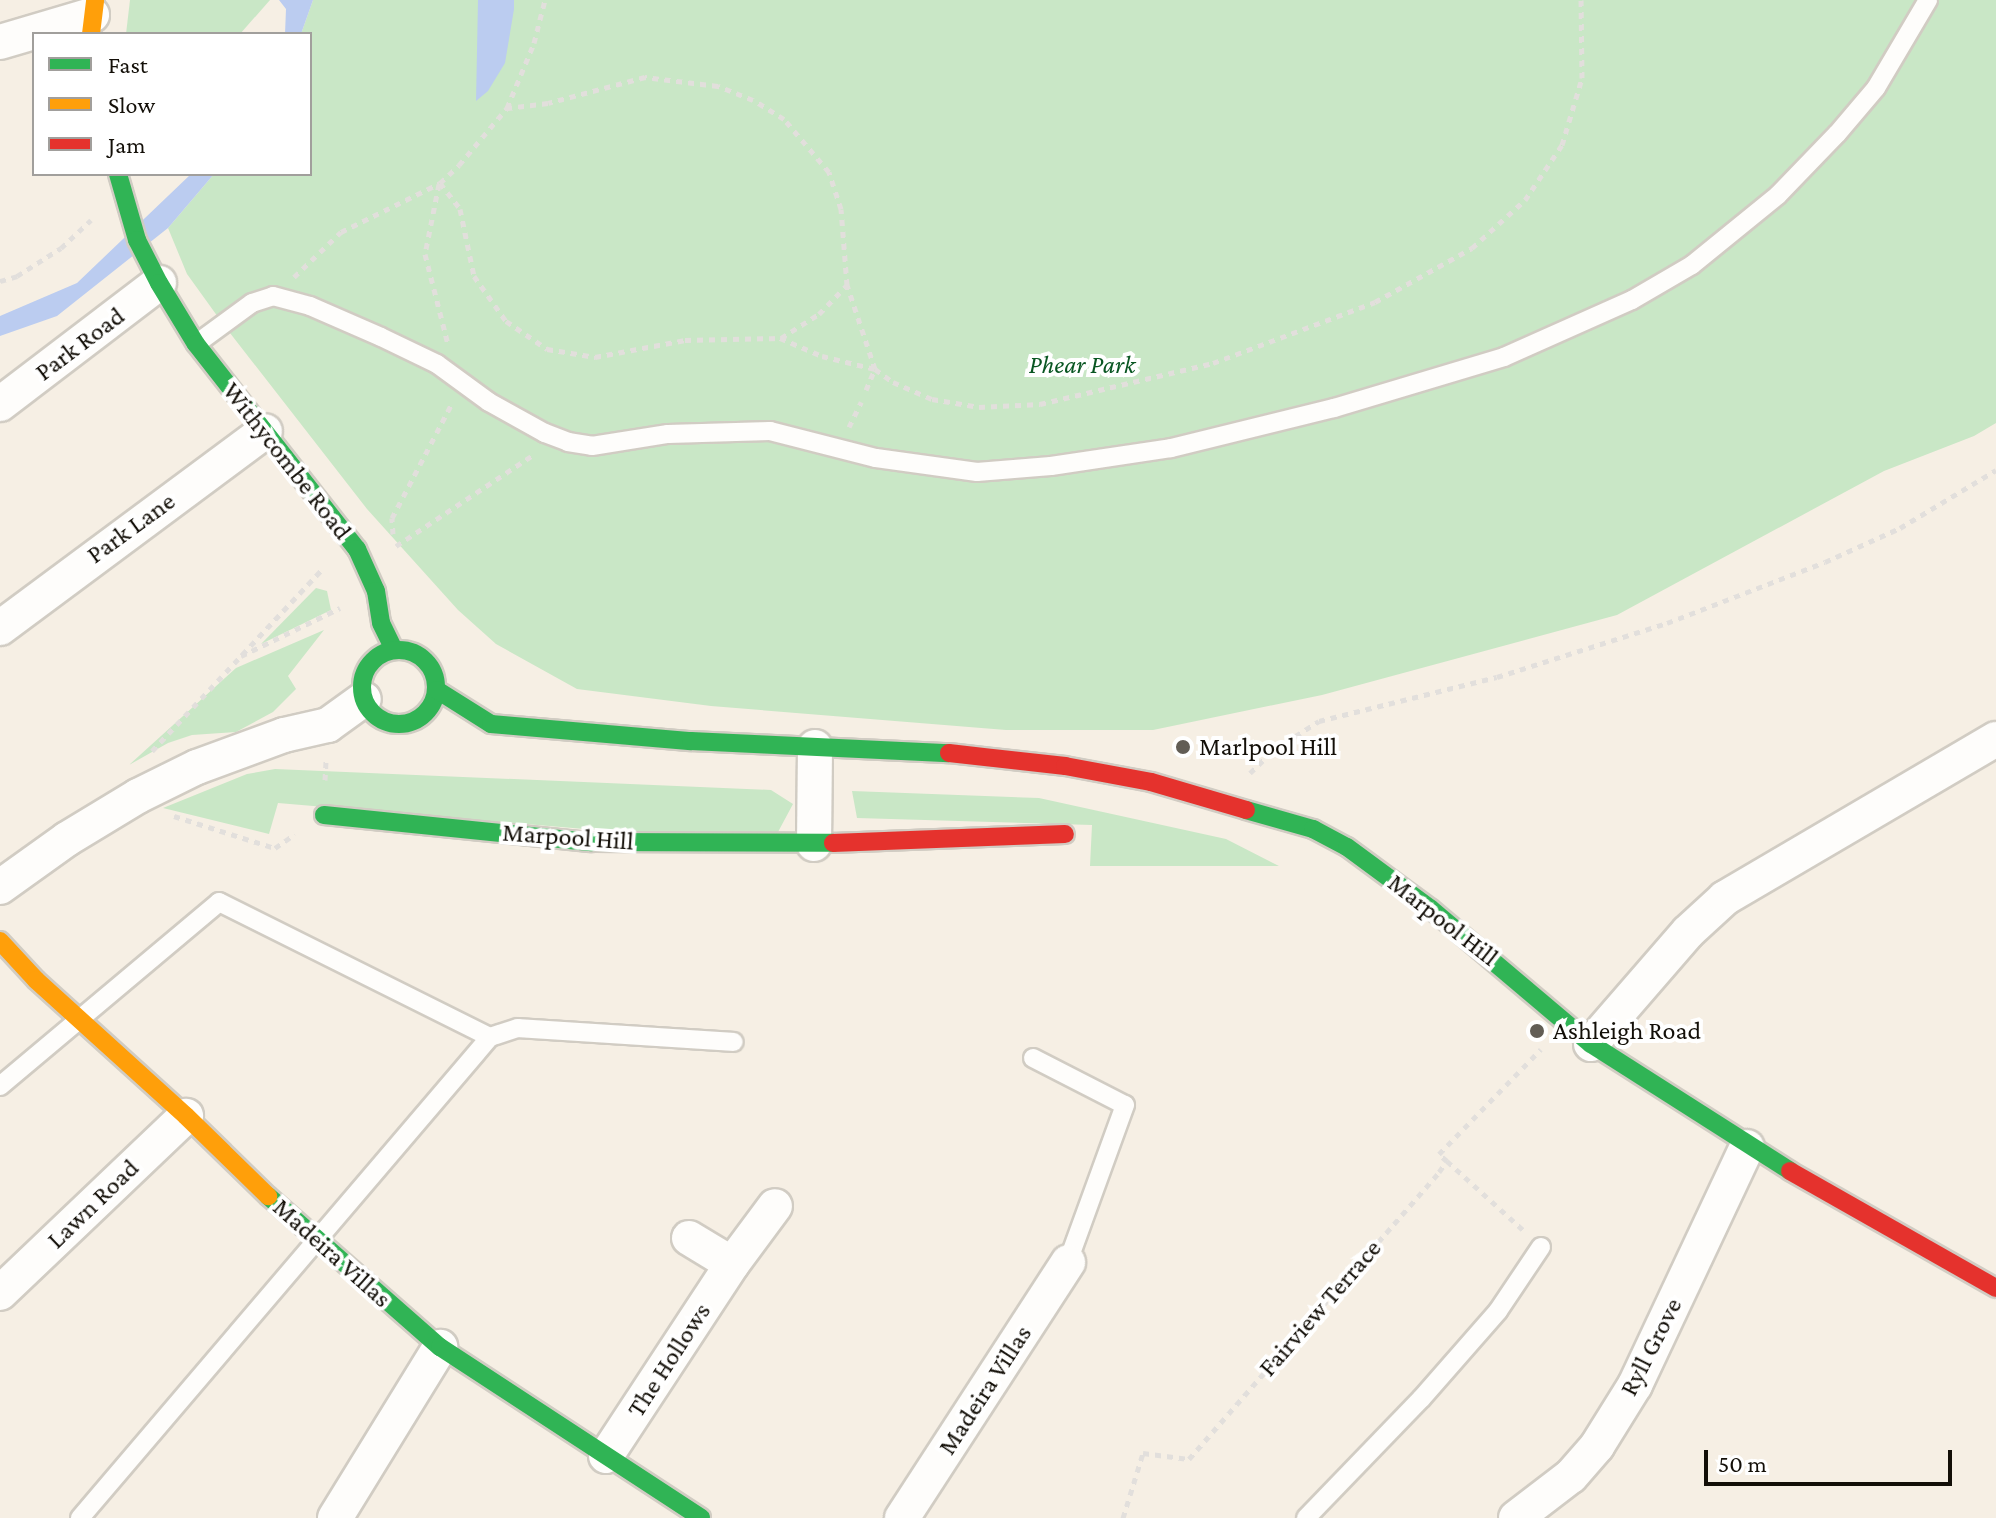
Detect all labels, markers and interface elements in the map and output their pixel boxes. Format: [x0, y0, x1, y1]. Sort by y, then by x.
legend [32, 32, 312, 176]
text: Fast [108, 51, 148, 78]
text: Slow [108, 91, 155, 118]
text: Jam [108, 131, 146, 158]
street label: Park Road [29, 300, 131, 388]
park label: Phear Park [1029, 349, 1135, 381]
street label: Withycombe Road [216, 376, 358, 546]
street label: Park Lane [81, 486, 181, 570]
place label: Marlpool Hill [1199, 731, 1337, 763]
marker: Marlpool Hill [1174, 738, 1192, 756]
street label: Marpool Hill [501, 817, 635, 857]
street label: Marpool Hill [1382, 867, 1504, 973]
place label: Ashleigh Road [1553, 1015, 1701, 1047]
marker: Ashleigh Road [1528, 1022, 1546, 1040]
street label: Lawn Road [41, 1153, 145, 1255]
street label: Madeira Villas [266, 1192, 398, 1314]
street label: Fairview Terrace [1252, 1233, 1388, 1383]
street label: Ryll Grove [1613, 1293, 1689, 1401]
street label: The Hollows [621, 1297, 717, 1423]
street label: Madeira Villas [932, 1319, 1038, 1461]
scale bar [1708, 1434, 1956, 1484]
text: 50 m [1718, 1450, 1767, 1477]

